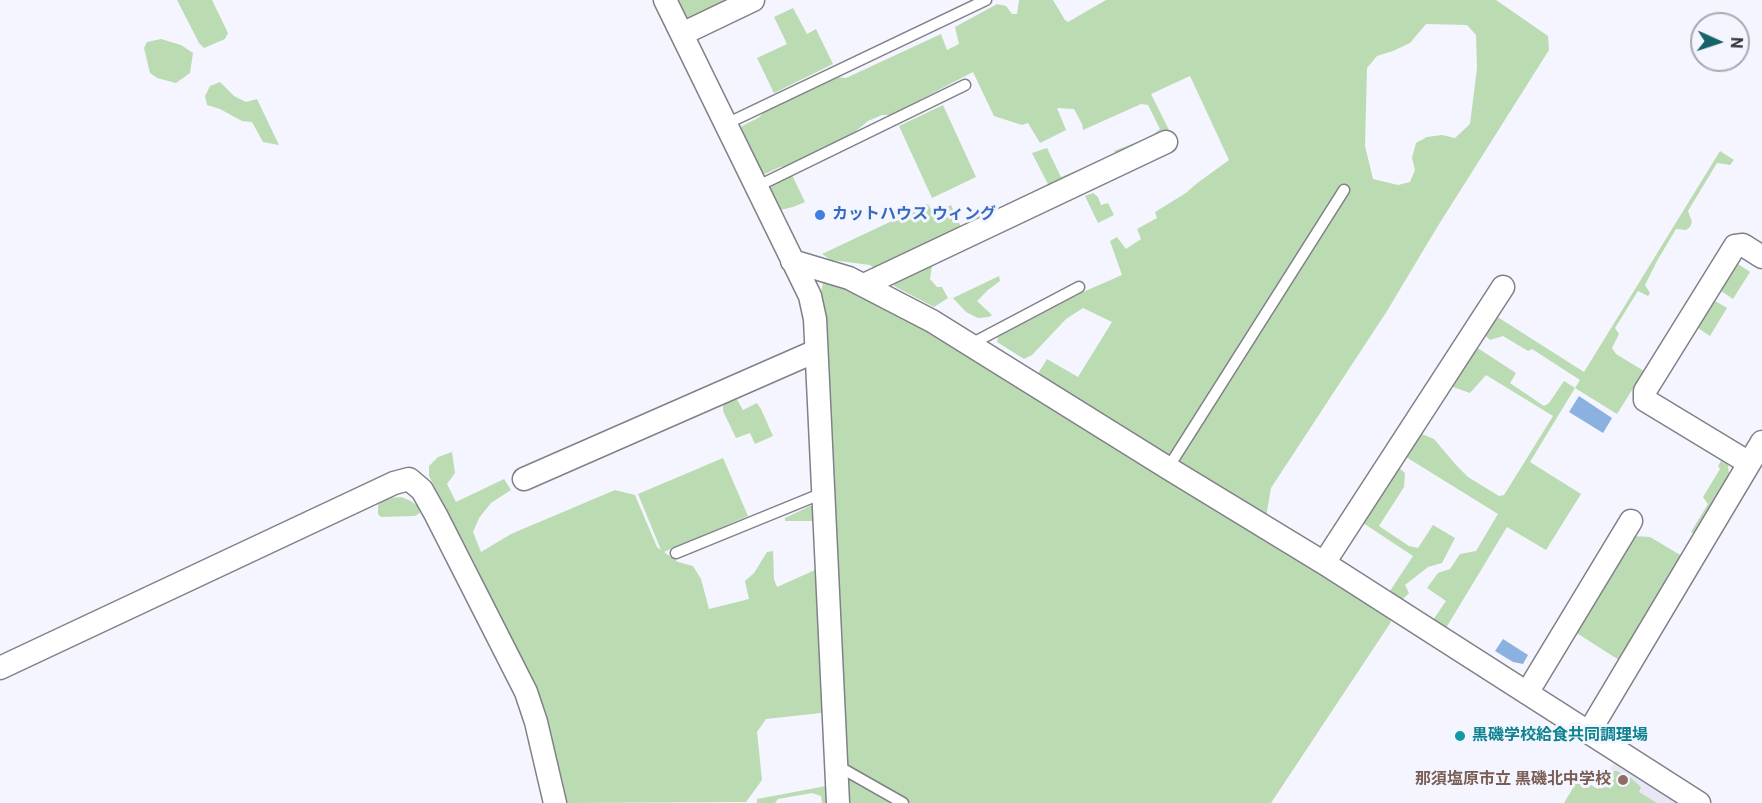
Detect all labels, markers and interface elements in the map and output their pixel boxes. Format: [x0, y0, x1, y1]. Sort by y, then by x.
north arrow [1690, 12, 1750, 72]
text: N [1727, 37, 1746, 49]
place label: カットハウス ウィング [832, 205, 996, 225]
marker: カットハウス ウィング [813, 208, 827, 222]
place label: 黒磯学校給食共同調理場 [1472, 726, 1648, 746]
marker: 黒磯学校給食共同調理場 [1453, 729, 1467, 743]
place label: 那須塩原市立 黒磯北中学校 [1415, 770, 1611, 790]
marker: 那須塩原市立 黒磯北中学校 [1616, 773, 1630, 787]

